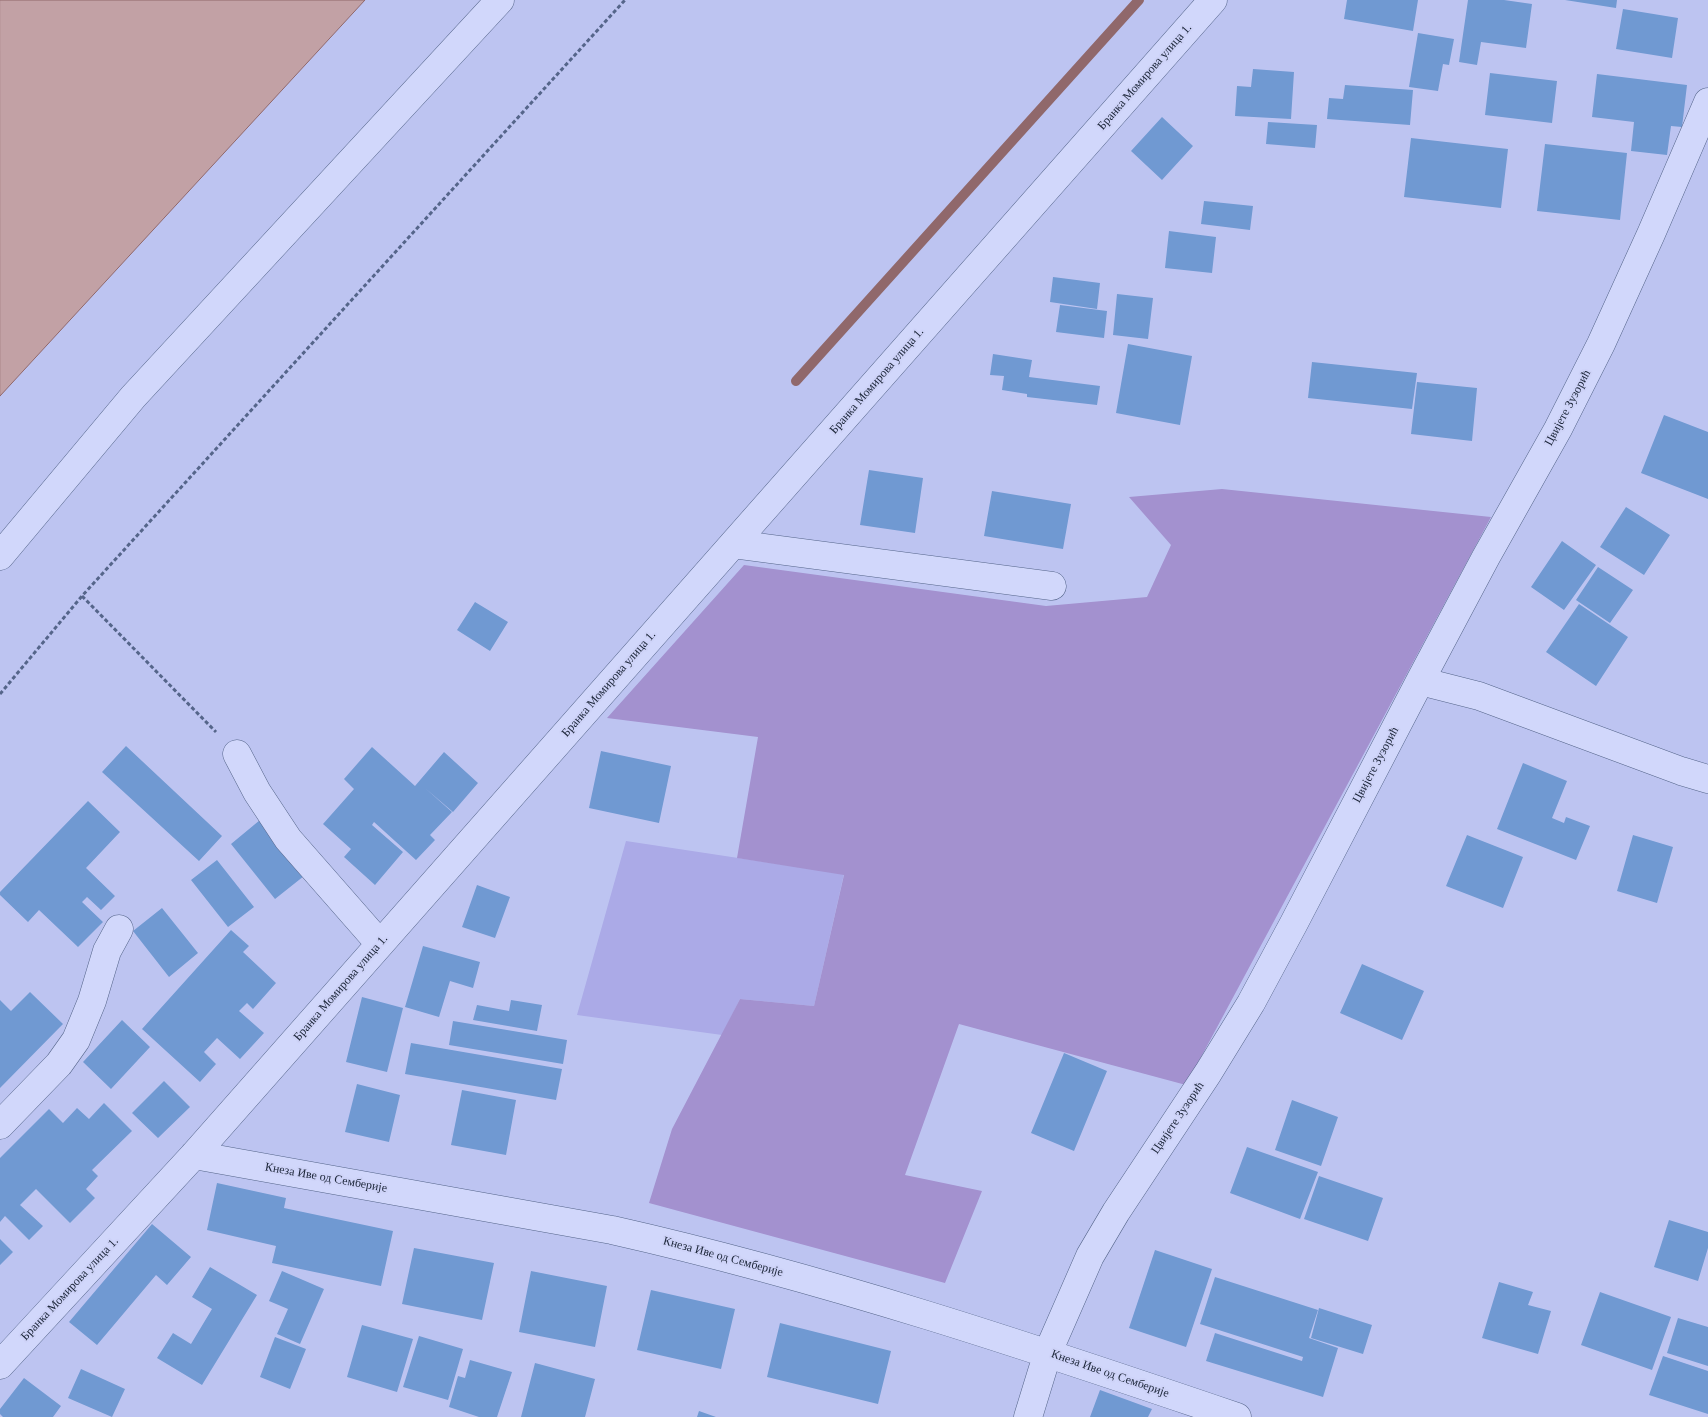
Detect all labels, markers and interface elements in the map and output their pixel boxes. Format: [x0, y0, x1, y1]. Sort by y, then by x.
street label: Бранка Момирова улица 1. [1095, 21, 1195, 133]
street label: Бранка Момирова улица 1. [827, 325, 927, 437]
street label: Цвијете Зузорић [1542, 367, 1594, 449]
street label: Бранка Момирова улица 1. [559, 628, 659, 740]
street label: Цвијете Зузорић [1350, 724, 1402, 806]
street label: Бранка Момирова улица 1. [291, 932, 391, 1044]
street label: Цвијете Зузорић [1149, 1079, 1207, 1157]
street label: Кнеза Иве од Семберије [264, 1160, 388, 1196]
street label: Бранка Момирова улица 1. [18, 1234, 122, 1344]
street label: Кнеза Иве од Семберије [661, 1234, 785, 1280]
street label: Кнеза Иве од Семберије [1049, 1347, 1171, 1401]

